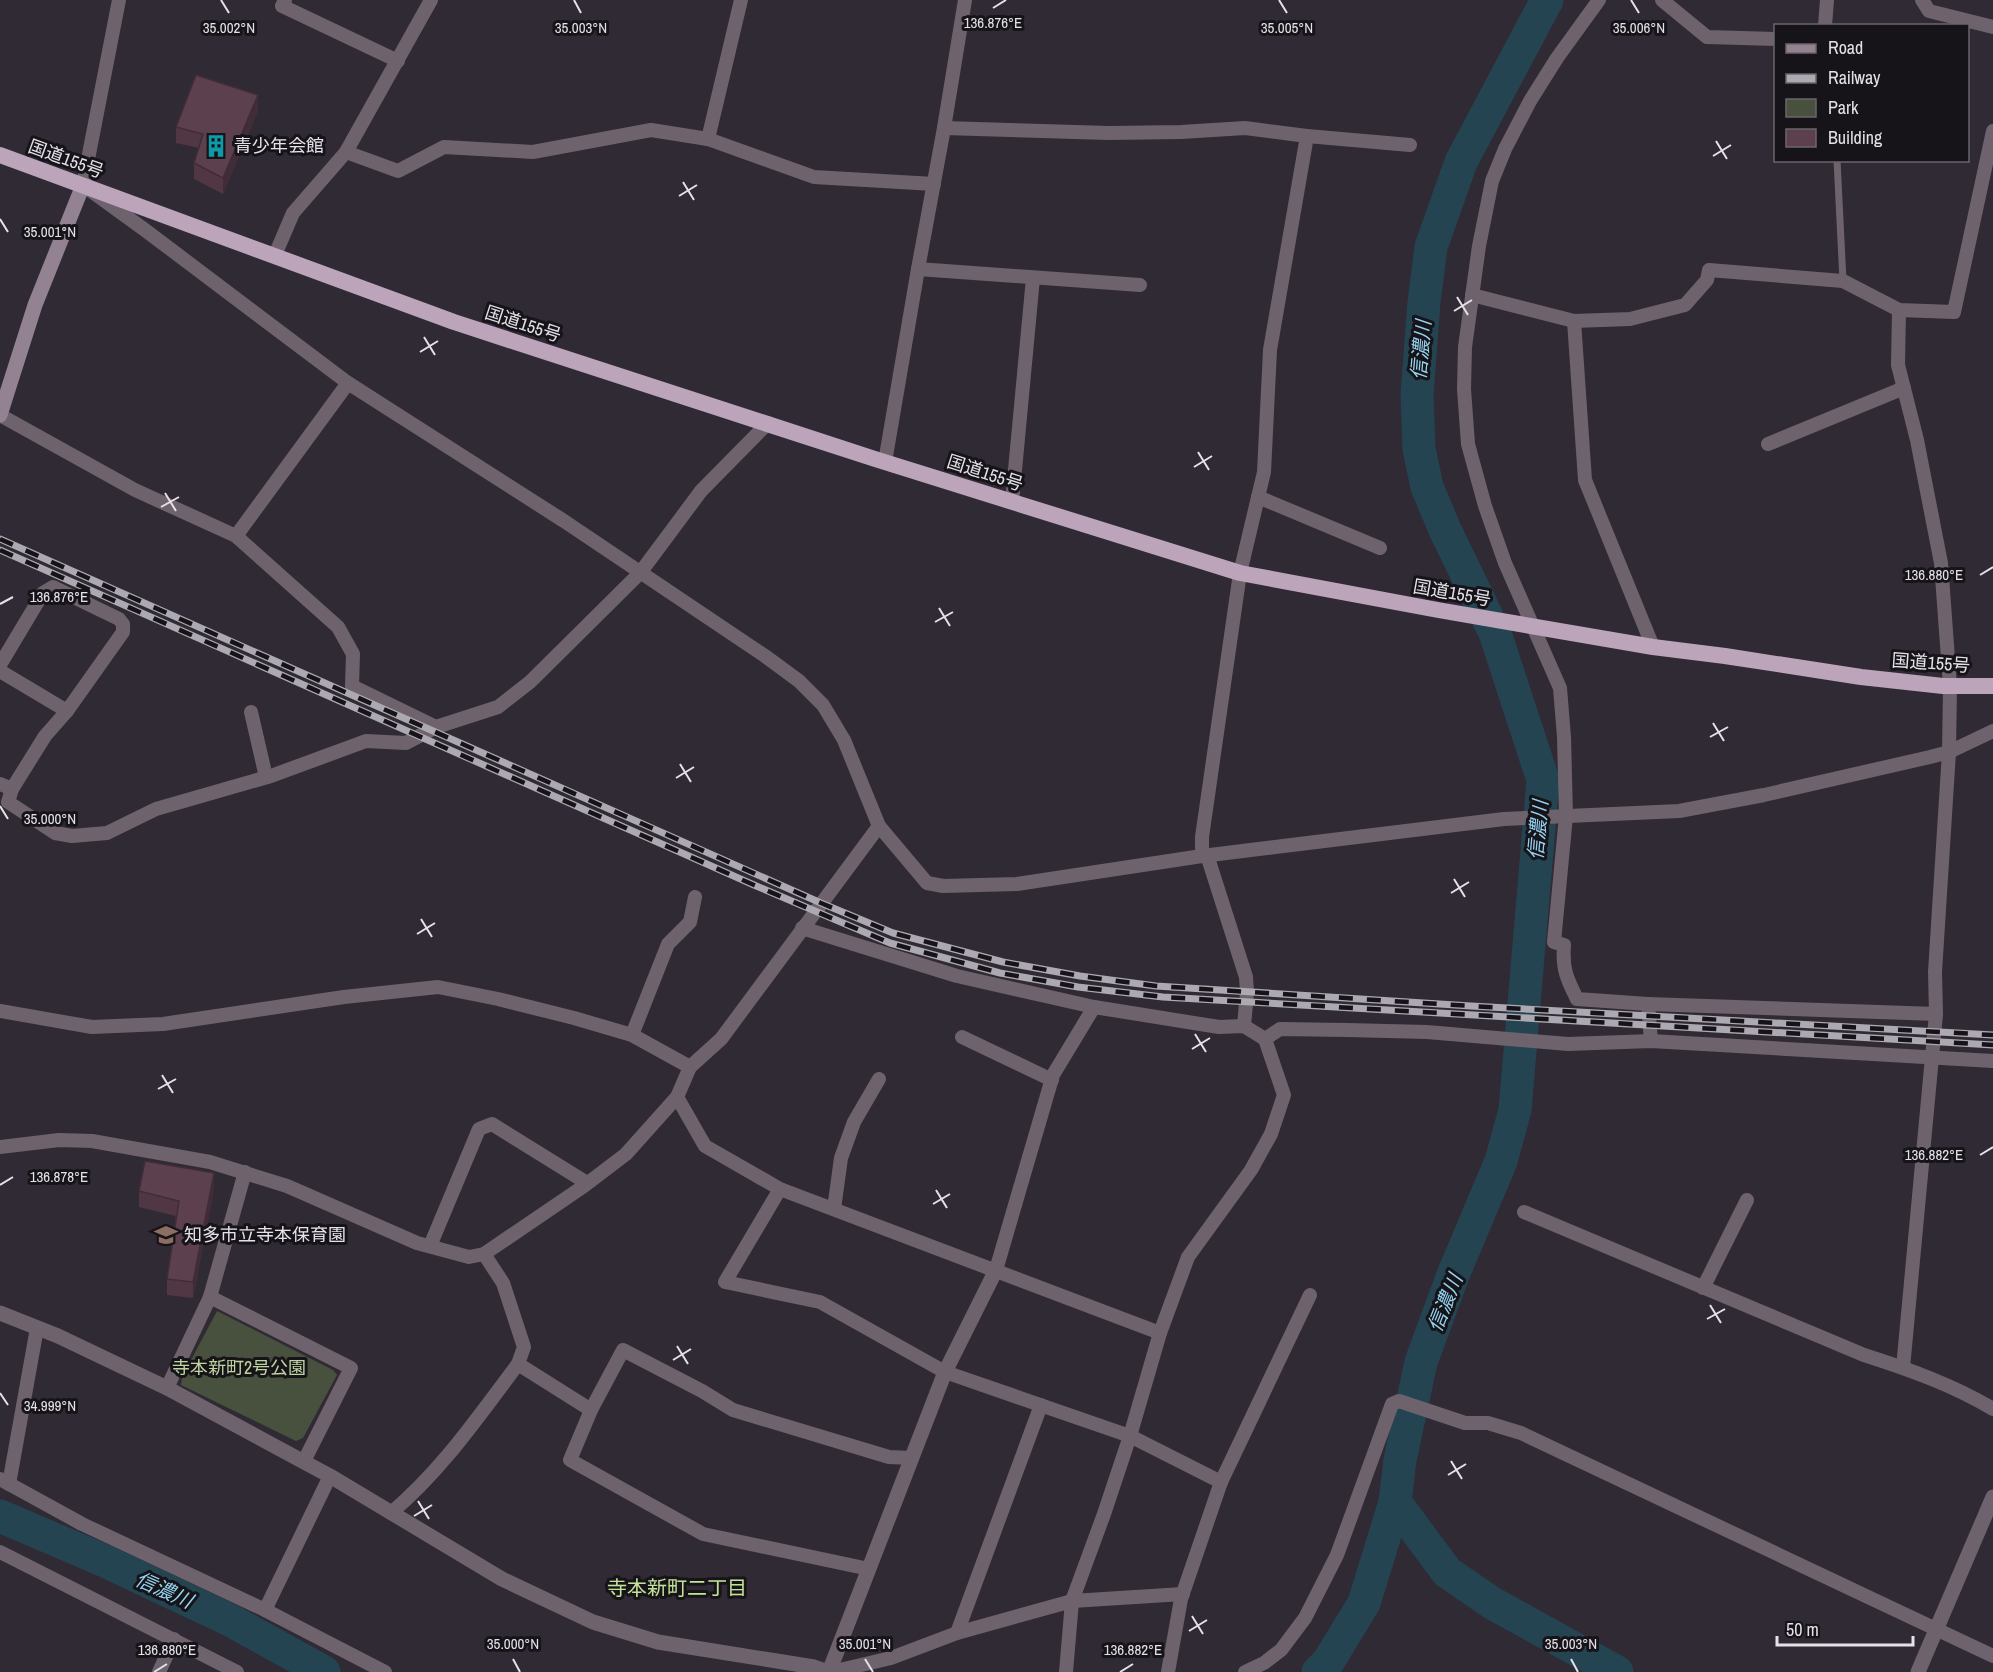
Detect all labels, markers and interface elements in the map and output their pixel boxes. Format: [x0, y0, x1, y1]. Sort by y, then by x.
text: 136.876°E [964, 12, 1022, 33]
text: 35.002°N [203, 17, 255, 38]
text: 35.003°N [555, 17, 607, 38]
text: 35.005°N [1261, 17, 1313, 38]
text: 35.006°N [1613, 17, 1665, 38]
legend [1774, 24, 1969, 162]
text: Road [1828, 35, 1863, 60]
text: Railway [1828, 65, 1881, 90]
text: Park [1828, 95, 1859, 120]
text: Building [1828, 125, 1883, 150]
street label: 国道155号 [25, 133, 107, 184]
building icon: 青少年会館 [203, 133, 229, 159]
place label: 青少年会館 [234, 133, 324, 158]
text: 35.001°N [24, 221, 76, 242]
street label: 国道155号 [482, 299, 564, 348]
water label: 信濃川 [1404, 317, 1437, 381]
street label: 国道155号 [944, 448, 1026, 497]
text: 136.880°E [1905, 564, 1963, 585]
street label: 国道155号 [1411, 573, 1493, 612]
text: 136.876°E [30, 586, 88, 607]
street label: 国道155号 [1891, 647, 1971, 678]
water label: 信濃川 [1521, 797, 1554, 861]
text: 35.000°N [24, 808, 76, 829]
text: 136.882°E [1905, 1144, 1963, 1165]
text: 136.878°E [30, 1166, 88, 1187]
school or university icon: 知多市立寺本保育園 [153, 1222, 179, 1248]
place label: 知多市立寺本保育園 [184, 1222, 346, 1247]
water label: 信濃川 [1421, 1268, 1469, 1336]
park label: 寺本新町2号公園 [172, 1355, 306, 1380]
text: 34.999°N [24, 1395, 76, 1416]
water label: 信濃川 [131, 1565, 199, 1615]
district label: 寺本新町二丁目 [607, 1574, 747, 1601]
scale bar [1777, 1609, 1914, 1647]
text: 50 m [1786, 1617, 1819, 1642]
text: 35.000°N [487, 1633, 539, 1654]
text: 35.001°N [839, 1633, 891, 1654]
text: 35.003°N [1545, 1633, 1597, 1654]
text: 136.880°E [138, 1639, 196, 1660]
text: 136.882°E [1104, 1639, 1162, 1660]

